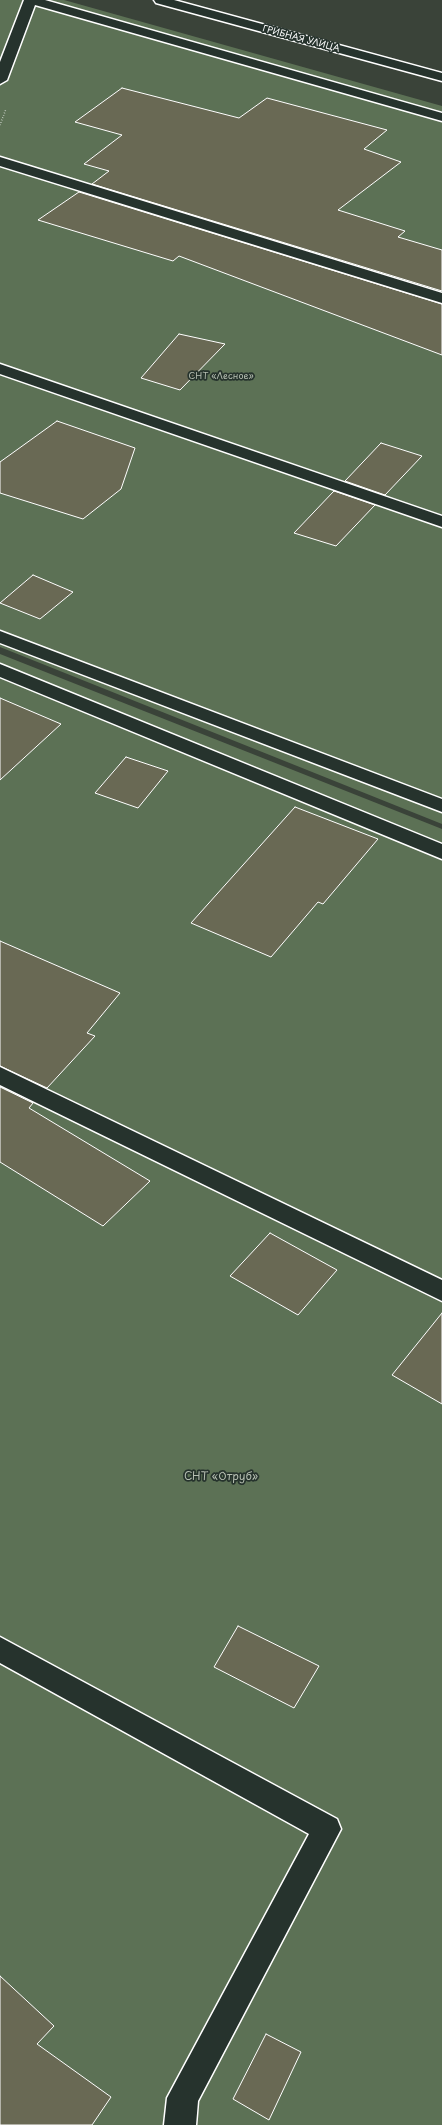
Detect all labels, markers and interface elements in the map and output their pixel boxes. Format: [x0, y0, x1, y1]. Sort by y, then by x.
street label: ГРИБНАЯ УЛИЦА [261, 23, 341, 55]
park label: СНТ «Лесное» [188, 372, 254, 382]
park label: СНТ «Отруб» [184, 1470, 258, 1484]

